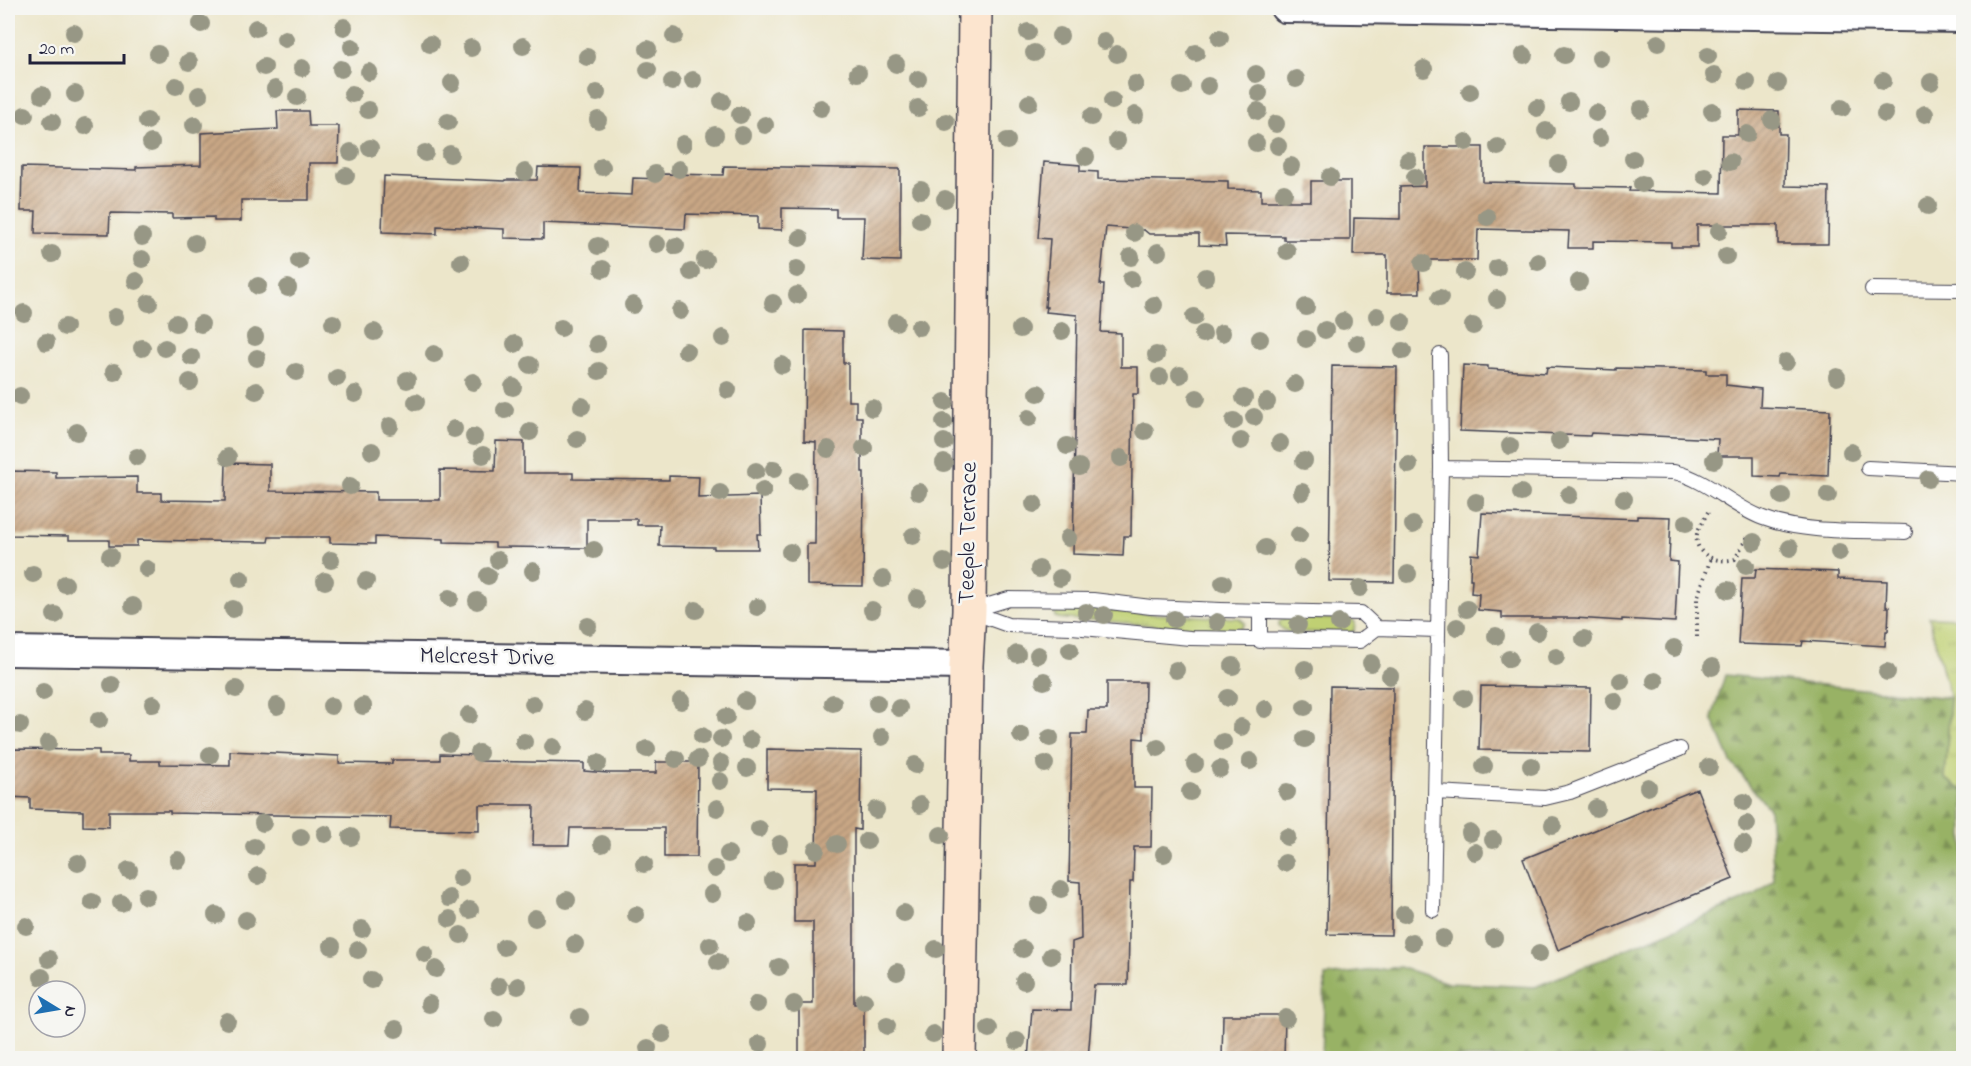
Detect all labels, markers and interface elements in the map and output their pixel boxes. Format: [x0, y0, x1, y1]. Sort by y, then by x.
scale bar [30, 27, 124, 65]
text: 20 m [39, 37, 74, 63]
street label: Teeple Terrace [950, 461, 988, 604]
street label: Melcrest Drive [419, 639, 555, 677]
north arrow [27, 979, 87, 1039]
text: N [57, 1004, 83, 1019]

